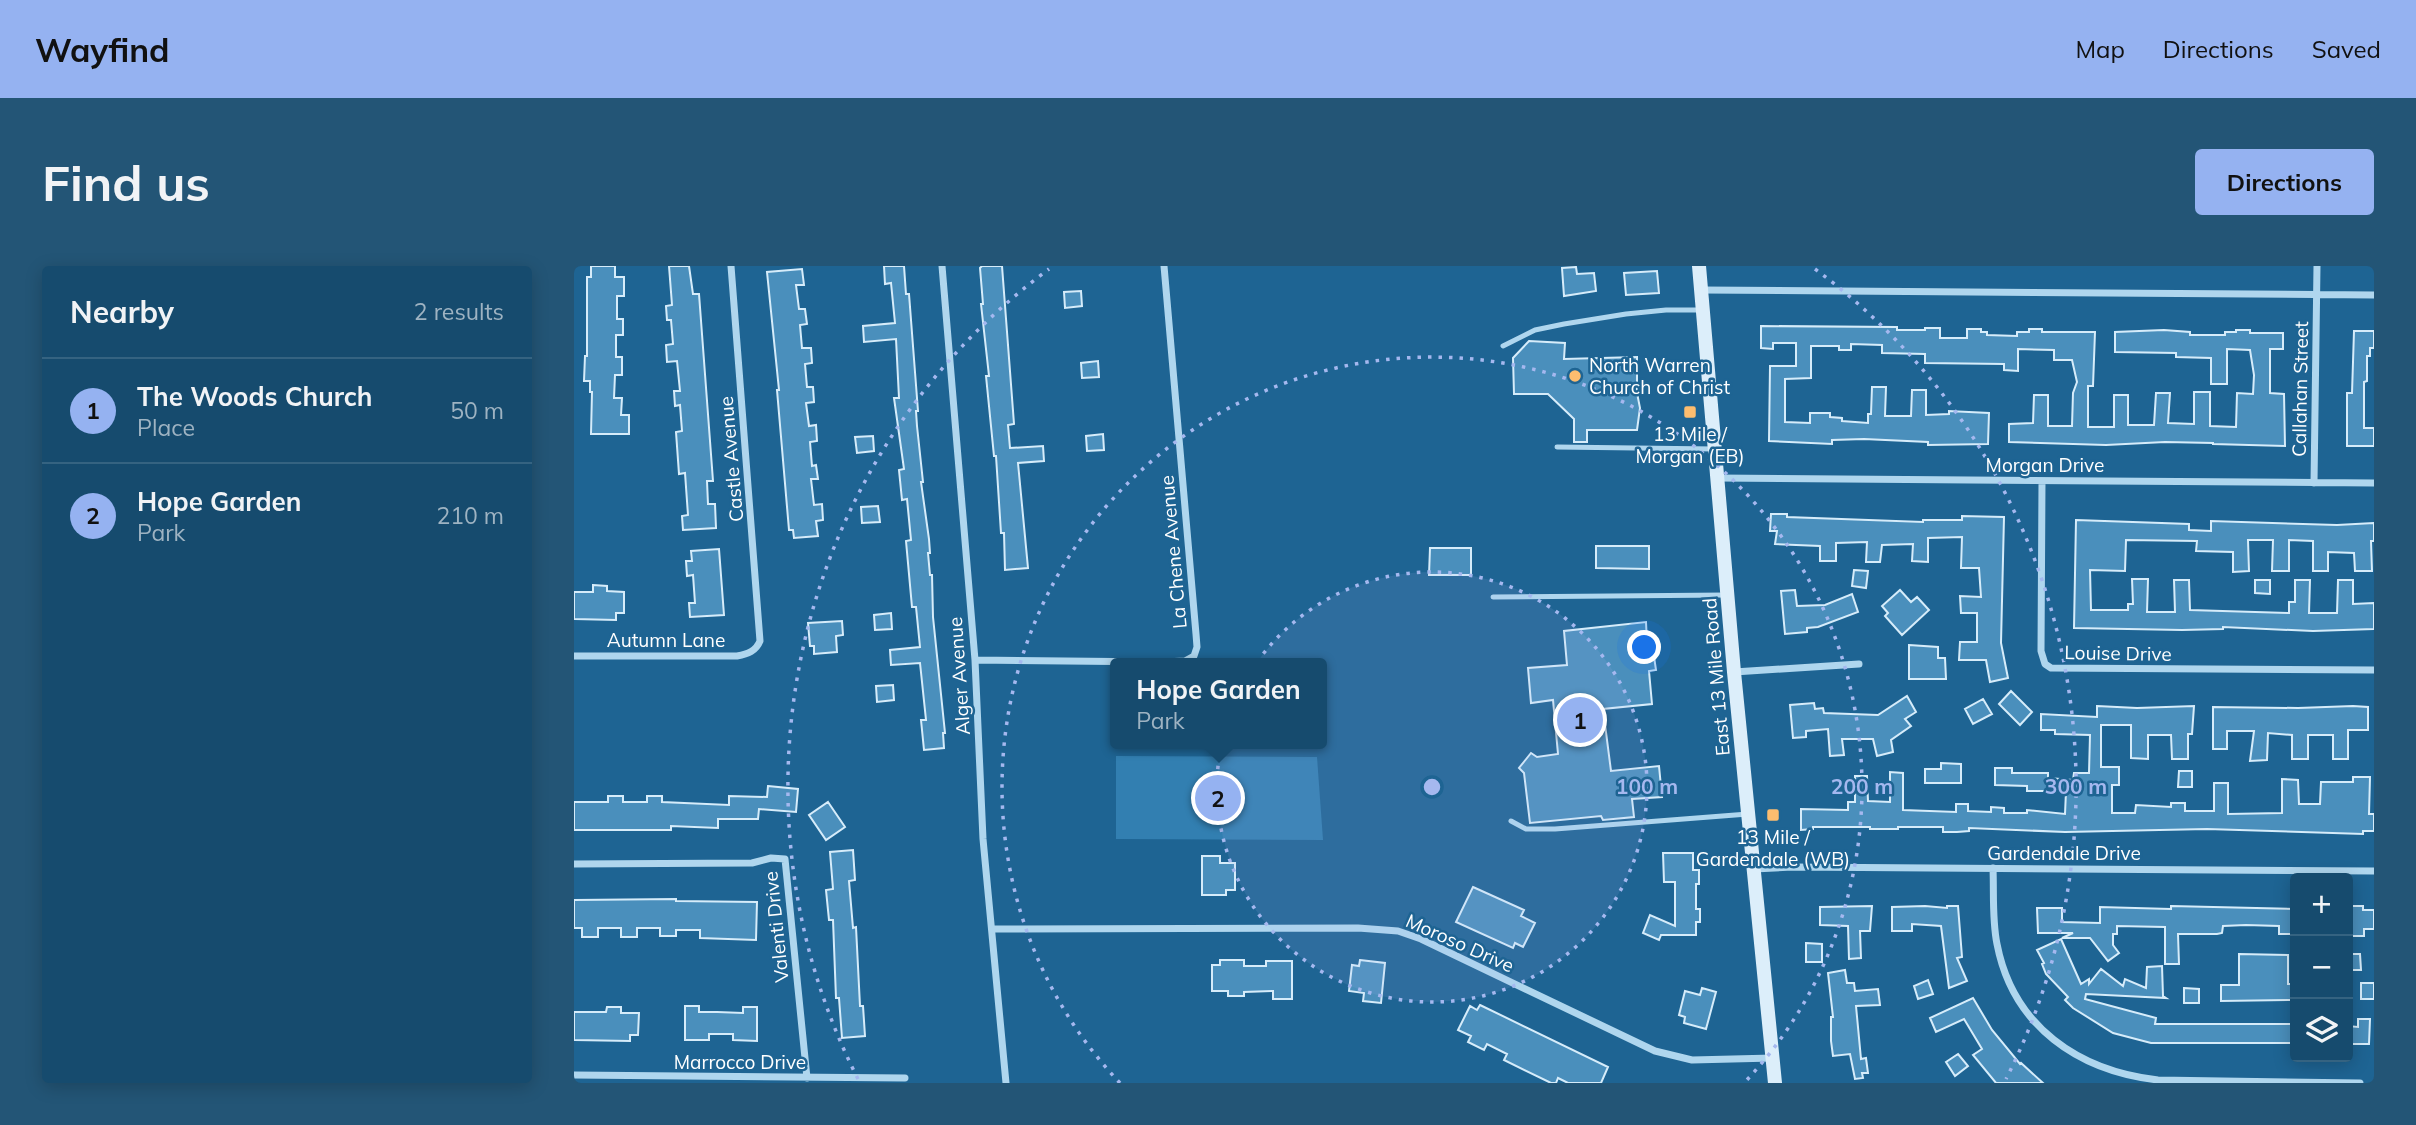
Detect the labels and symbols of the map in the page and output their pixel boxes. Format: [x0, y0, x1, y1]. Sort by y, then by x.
street label: Callahan Street [2287, 321, 2313, 457]
place label: North Warren Church of Christ [1589, 353, 1730, 399]
marker: North Warren Church of Christ [1567, 368, 1583, 384]
street label: Castle Avenue [714, 395, 748, 523]
marker: 13 Mile / Morgan (EB) [1682, 404, 1698, 420]
place label: 13 Mile / Morgan (EB) [1635, 422, 1745, 468]
street label: Morgan Drive [1986, 453, 2104, 477]
street label: La Chene Avenue [1154, 474, 1192, 630]
street label: East 13 Mile Road [1697, 597, 1735, 757]
street label: Alger Avenue [943, 616, 975, 736]
street label: Autumn Lane [607, 628, 725, 652]
your location [1627, 630, 1661, 664]
street label: Louise Drive [2064, 640, 2172, 666]
pin: 1 [1557, 694, 1603, 746]
pin: 2 [1195, 772, 1241, 824]
text: 100 m [1616, 773, 1678, 799]
text: 200 m [1831, 773, 1893, 799]
text: 300 m [2045, 773, 2107, 799]
centre of rings [1420, 775, 1444, 799]
marker: 13 Mile / Gardendale (WB) [1765, 807, 1781, 823]
place label: 13 Mile / Gardendale (WB) [1696, 825, 1850, 871]
street label: Gardendale Drive [1987, 841, 2141, 865]
street label: Valenti Drive [758, 870, 794, 984]
street label: Moroso Drive [1402, 908, 1518, 978]
street label: Marrocco Drive [674, 1050, 806, 1074]

